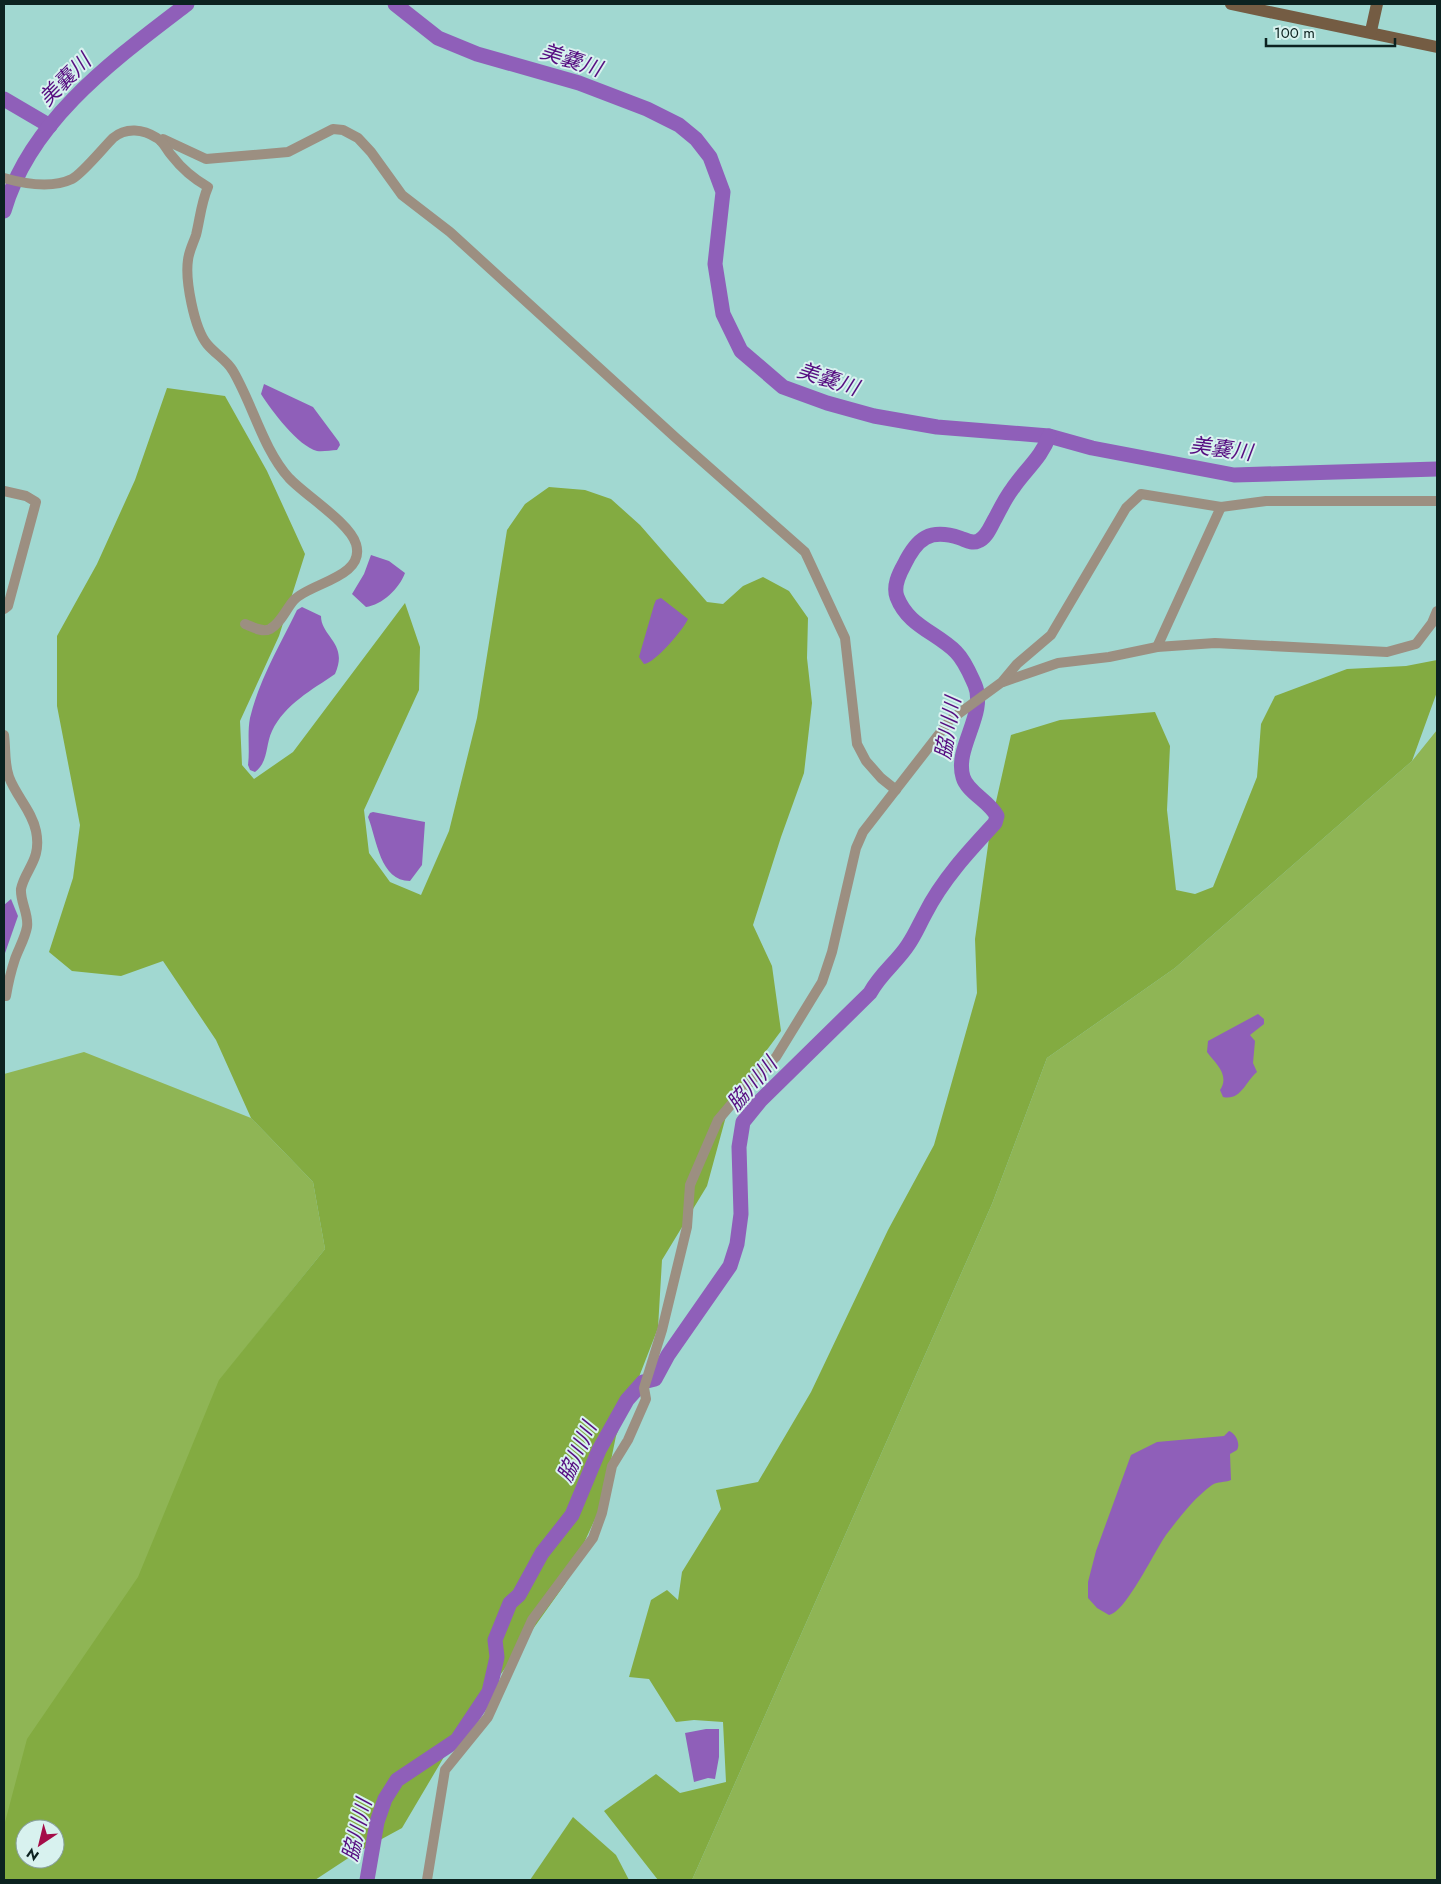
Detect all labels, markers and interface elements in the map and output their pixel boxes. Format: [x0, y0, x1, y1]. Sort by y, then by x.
scale bar [1266, 15, 1395, 47]
text: 100 m [1274, 22, 1315, 44]
water label: 美嚢川 [536, 36, 607, 85]
water label: 美嚢川 [32, 46, 99, 113]
water label: 美嚢川 [793, 355, 864, 404]
water label: 美嚢川 [1188, 430, 1256, 468]
water label: 脇川川 [928, 692, 969, 762]
water label: 脇川川 [720, 1049, 785, 1118]
water label: 脇川川 [550, 1415, 605, 1487]
water label: 脇川川 [335, 1794, 380, 1864]
north arrow [15, 1819, 65, 1869]
text: N [22, 1843, 43, 1866]

